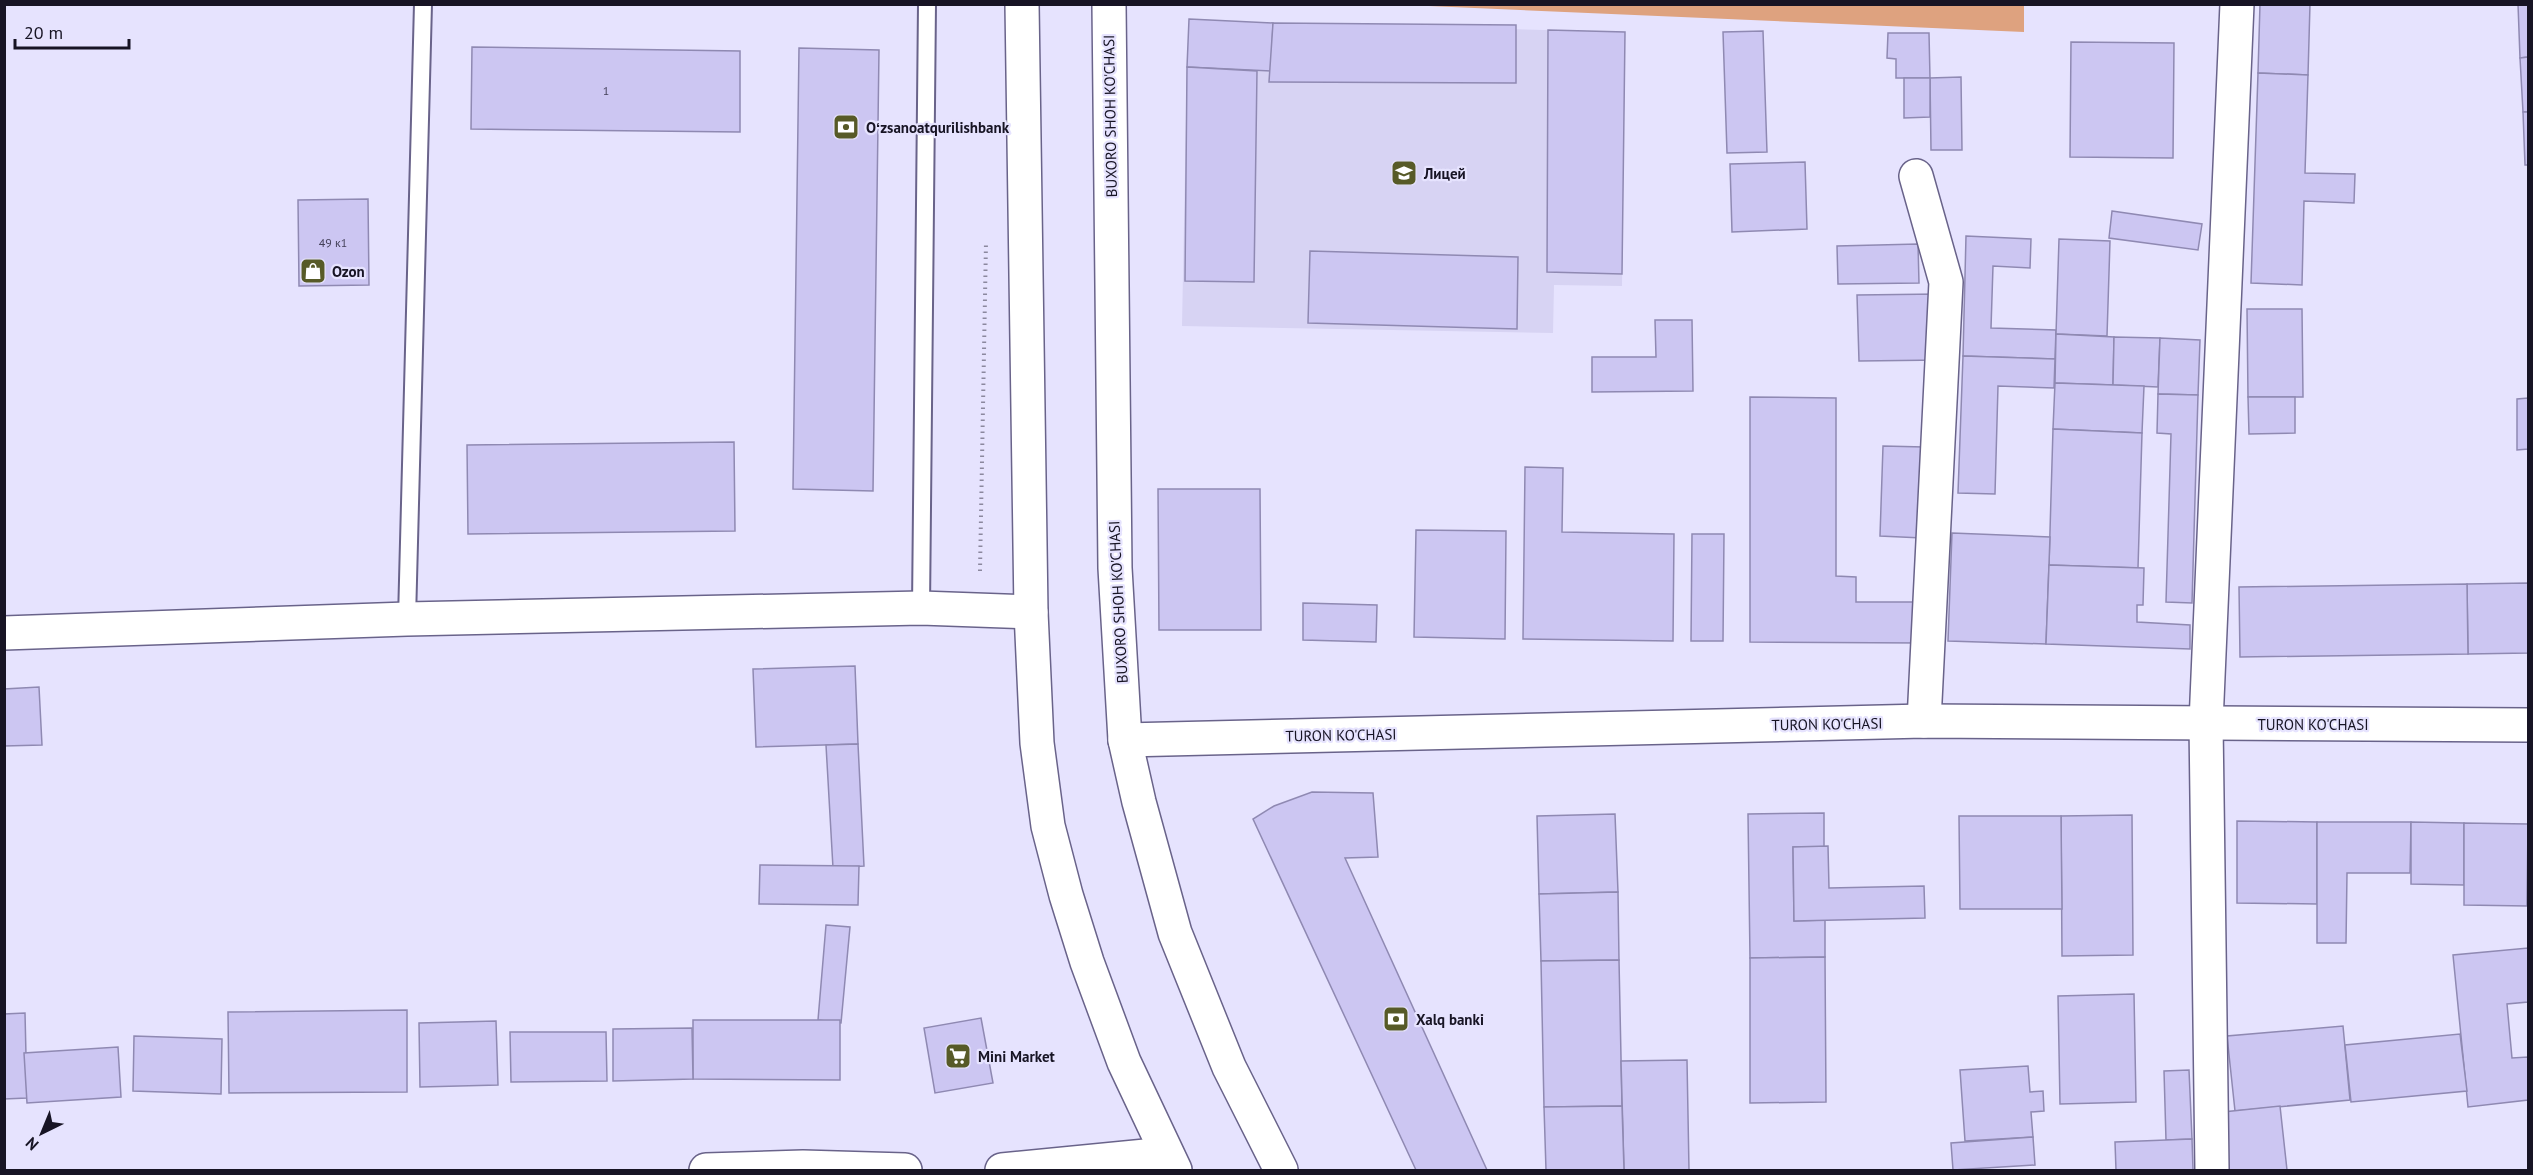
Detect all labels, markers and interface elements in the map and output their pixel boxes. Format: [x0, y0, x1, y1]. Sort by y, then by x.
scale bar [15, 12, 129, 50]
text: 20 m [24, 21, 63, 44]
street label: BUXORO SHOH KO'CHASI [1099, 34, 1121, 198]
house number: 1 [603, 83, 609, 98]
bank icon: Oʻzsanoatqurilishbank [831, 112, 861, 142]
place label: Oʻzsanoatqurilishbank [866, 118, 1010, 137]
school or university icon: Лицей [1389, 158, 1419, 188]
place label: Лицей [1423, 164, 1466, 183]
house number: 49 к1 [319, 235, 347, 250]
shop icon: Ozon [298, 256, 328, 286]
place label: Ozon [332, 262, 365, 281]
street label: BUXORO SHOH KO'CHASI [1104, 520, 1132, 684]
street label: TURON KO'CHASI [1771, 714, 1883, 734]
street label: TURON KO'CHASI [2257, 715, 2369, 734]
street label: TURON KO'CHASI [1285, 725, 1397, 745]
bank icon: Xalq banki [1381, 1004, 1411, 1034]
place label: Xalq banki [1416, 1010, 1484, 1029]
supermarket icon: Mini Market [943, 1041, 973, 1071]
place label: Mini Market [978, 1047, 1056, 1066]
north arrow [12, 1103, 72, 1163]
text: N [21, 1133, 42, 1155]

